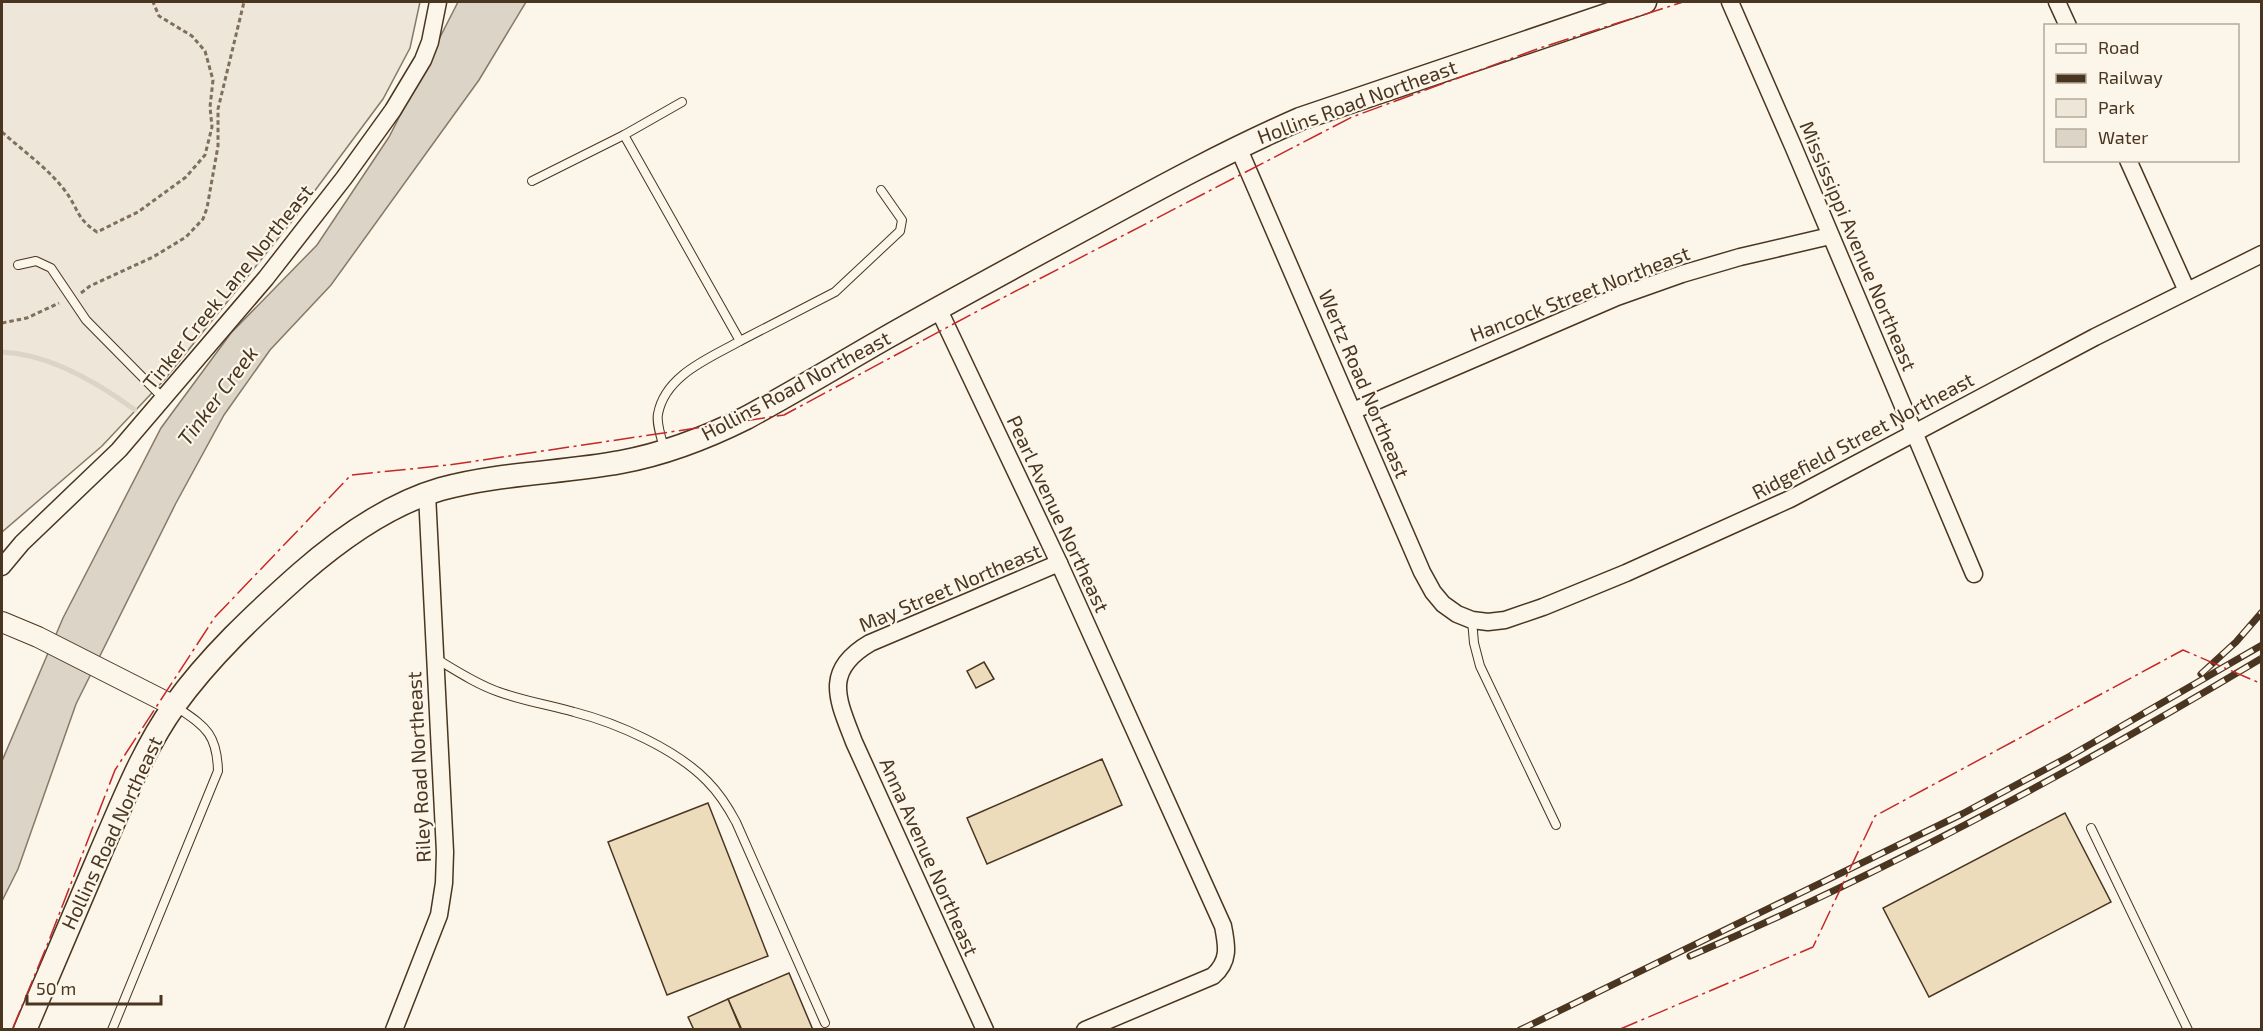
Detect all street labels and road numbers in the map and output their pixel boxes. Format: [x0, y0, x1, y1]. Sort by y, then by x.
street label: Hollins Road Northeast [1254, 54, 1460, 148]
street label: Mississippi Avenue Northeast [1795, 117, 1923, 374]
street label: Tinker Creek Lane Northeast [138, 180, 318, 394]
street label: Hancock Street Northeast [1466, 240, 1693, 346]
street label: Wertz Road Northeast [1314, 286, 1416, 482]
street label: Hollins Road Northeast [697, 325, 894, 445]
street label: Ridgefield Street Northeast [1748, 366, 1978, 504]
street label: Pearl Avenue Northeast [1003, 411, 1115, 616]
street label: May Street Northeast [855, 538, 1045, 636]
street label: Riley Road Northeast [401, 671, 435, 863]
street label: Hollins Road Northeast [56, 732, 167, 933]
street label: Anna Avenue Northeast [875, 754, 985, 960]

